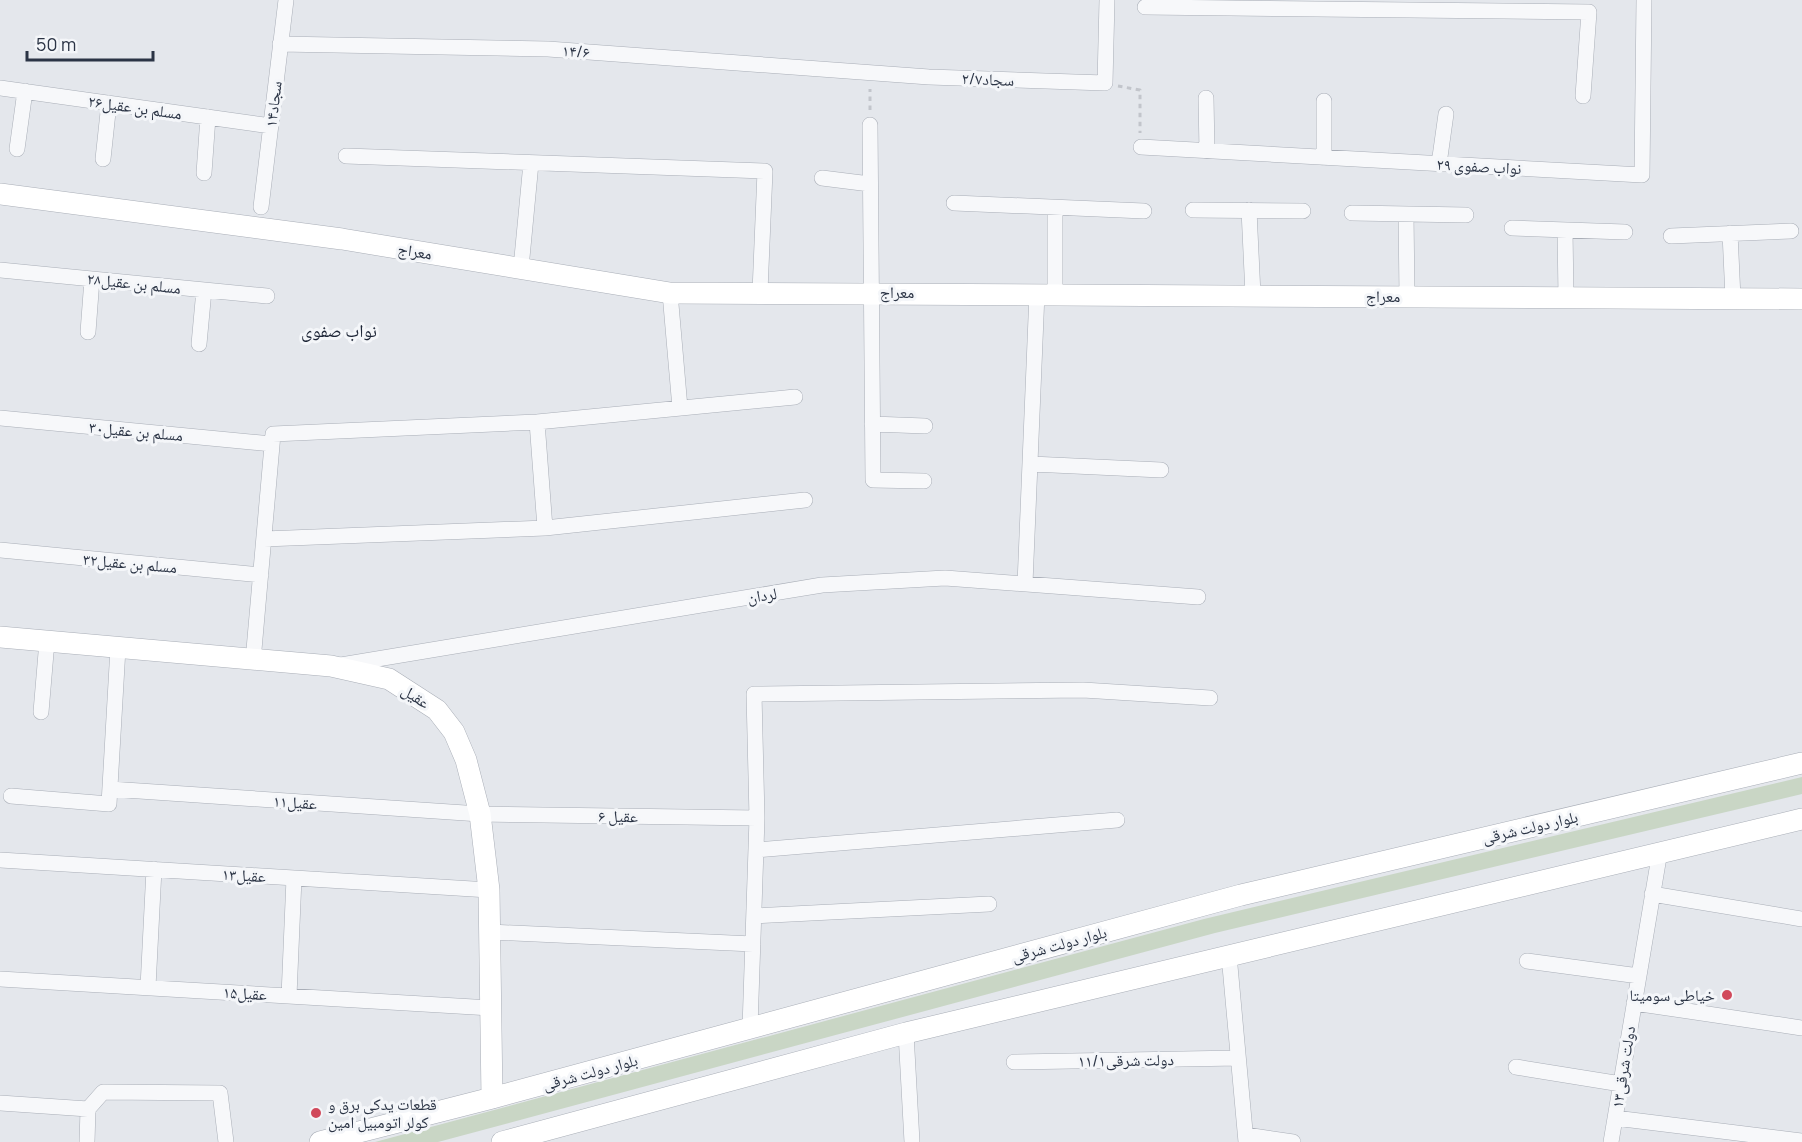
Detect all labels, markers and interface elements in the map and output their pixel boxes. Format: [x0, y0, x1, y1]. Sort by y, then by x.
scale bar [27, 24, 153, 62]
text: 50 m [36, 32, 76, 56]
street label: ۱۴/۶ [561, 39, 591, 63]
street label: سجاد۲/۷ [961, 67, 1015, 91]
street label: ۱۴سجاد [259, 80, 287, 128]
street label: مسلم بن عقیل۲۶ [87, 90, 183, 124]
street label: نواب صفوی ۲۹ [1436, 153, 1522, 179]
street label: معراج [396, 237, 434, 265]
street label: مسلم بن عقیل۲۸ [86, 267, 182, 299]
street label: معراج [880, 281, 914, 303]
street label: معراج [1366, 285, 1400, 307]
district label: نواب صفوی [301, 318, 377, 342]
street label: مسلم بن عقیل۳۰ [88, 416, 184, 446]
street label: مسلم بن عقیل۳۲ [82, 548, 178, 578]
street label: لردان [746, 582, 778, 608]
street label: عقیل [398, 679, 434, 713]
street label: عقیل۱۱ [272, 789, 318, 815]
street label: عقیل ۶ [598, 805, 638, 827]
street label: بلوار دولت شرقی [1480, 805, 1580, 849]
street label: عقیل۱۳ [222, 863, 266, 887]
street label: بلوار دولت شرقی [1009, 921, 1109, 967]
street label: عقیل۱۵ [223, 981, 267, 1005]
place label: خیاطی سومیتا [1629, 984, 1715, 1006]
marker: خیاطی سومیتا [1720, 988, 1734, 1002]
street label: ۱۳دولت شرقی [1606, 1024, 1640, 1110]
street label: ۱۱/۱دولت شرقی [1078, 1048, 1174, 1072]
street label: بلوار دولت شرقی [540, 1049, 640, 1095]
place label: قطعات یدکی برق و کولر اتومبیل امین [328, 1093, 437, 1133]
marker: قطعات یدکی برق و کولر اتومبیل امین [309, 1106, 323, 1120]

